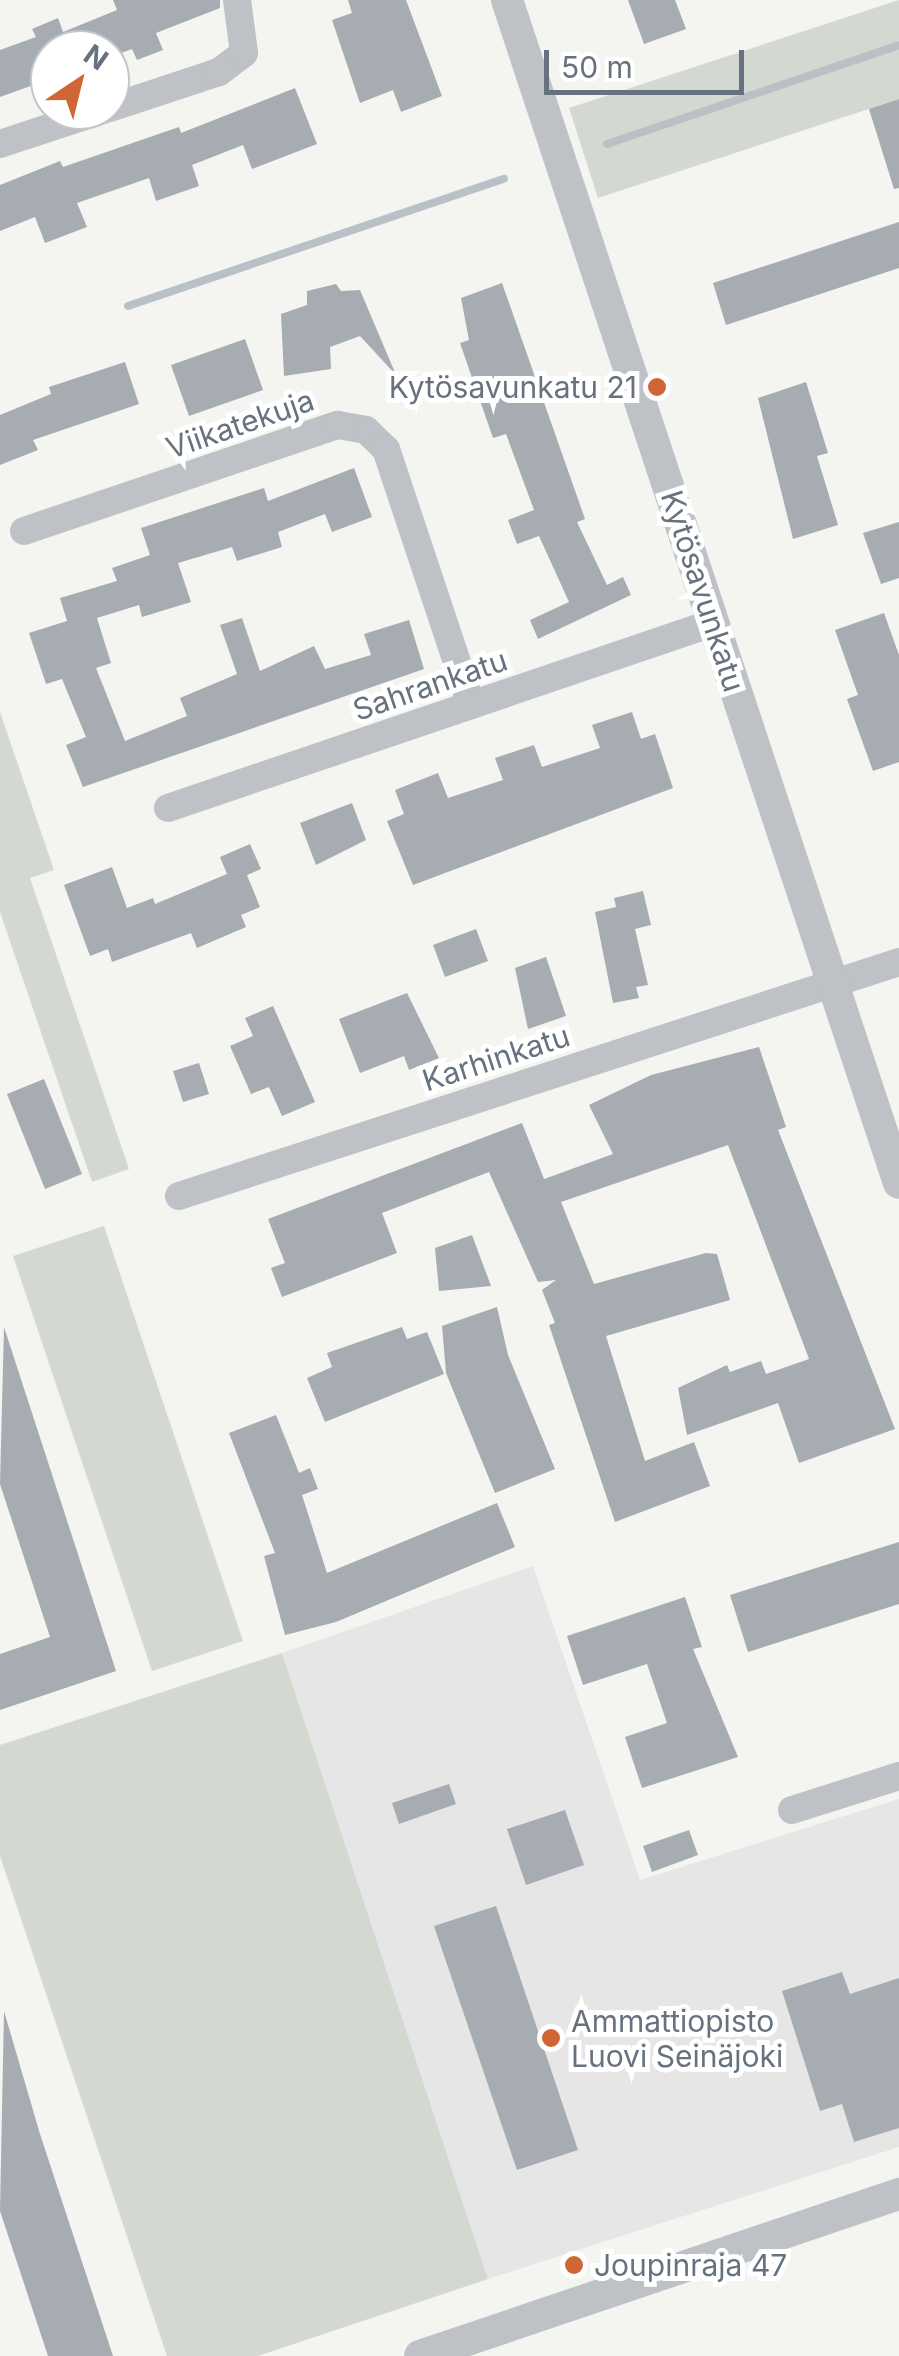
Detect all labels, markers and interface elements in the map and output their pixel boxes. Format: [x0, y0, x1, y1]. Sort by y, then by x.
north arrow [30, 30, 130, 130]
scale bar [549, 30, 749, 92]
text: N [78, 37, 115, 77]
text: 50 m [561, 49, 633, 85]
place label: Kytösavunkatu 21 [389, 369, 637, 405]
marker: Kytösavunkatu 21 [646, 376, 668, 398]
street label: Viikatekuja [161, 382, 319, 466]
street label: Kytösavunkatu [654, 486, 752, 696]
street label: Sahrankatu [348, 642, 512, 728]
street label: Karhinkatu [418, 1017, 574, 1099]
place label: Ammattiopisto Luovi Seinäjoki [571, 2003, 783, 2074]
marker: Ammattiopisto Luovi Seinäjoki [540, 2027, 562, 2049]
place label: Joupinraja 47 [594, 2247, 787, 2283]
marker: Joupinraja 47 [563, 2254, 585, 2276]

